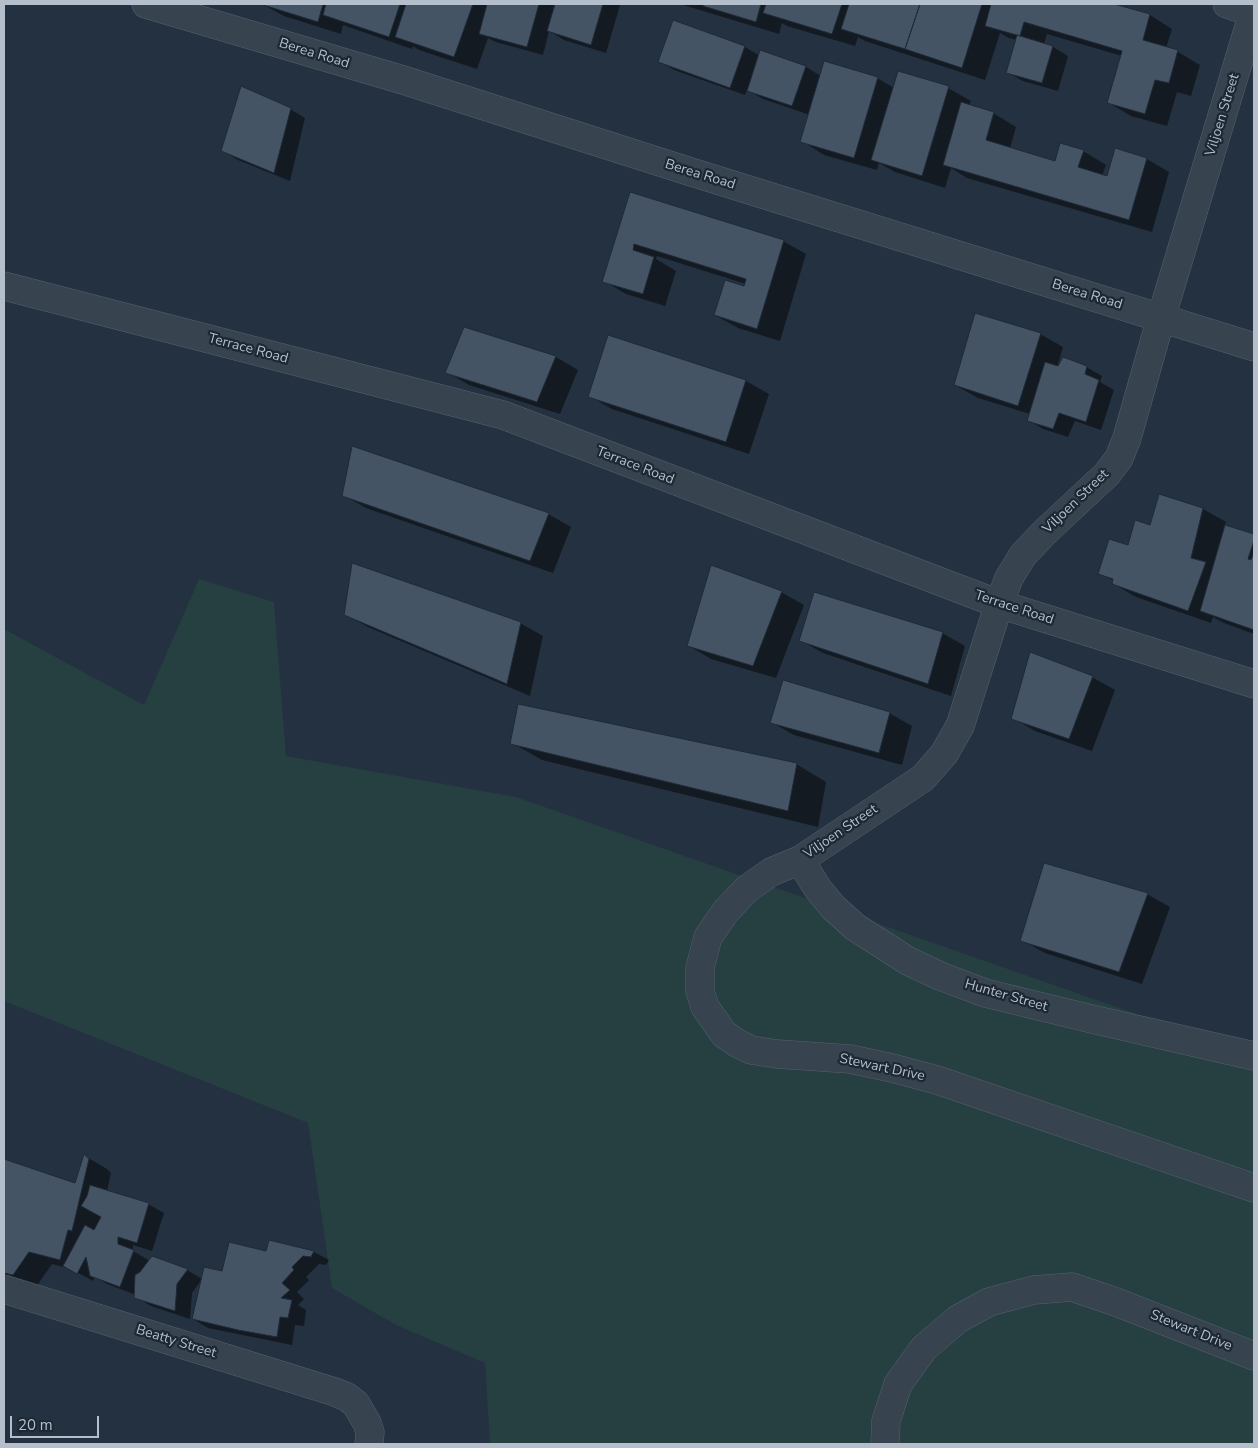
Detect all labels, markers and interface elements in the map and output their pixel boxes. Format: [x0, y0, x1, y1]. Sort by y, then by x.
street label: Berea Road [277, 35, 351, 73]
street label: Viljoen Street [1202, 72, 1244, 158]
street label: Berea Road [663, 156, 737, 194]
street label: Berea Road [1050, 276, 1124, 314]
street label: Terrace Road [206, 330, 290, 368]
street label: Terrace Road [594, 443, 676, 489]
street label: Viljoen Street [1039, 466, 1113, 538]
street label: Terrace Road [972, 587, 1056, 629]
street label: Viljoen Street [801, 801, 881, 863]
street label: Hunter Street [963, 976, 1049, 1016]
street label: Stewart Drive [838, 1051, 926, 1085]
street label: Stewart Drive [1148, 1307, 1234, 1355]
street label: Beatty Street [134, 1322, 218, 1362]
scale bar [12, 1406, 101, 1438]
text: 20 m [18, 1415, 53, 1435]

